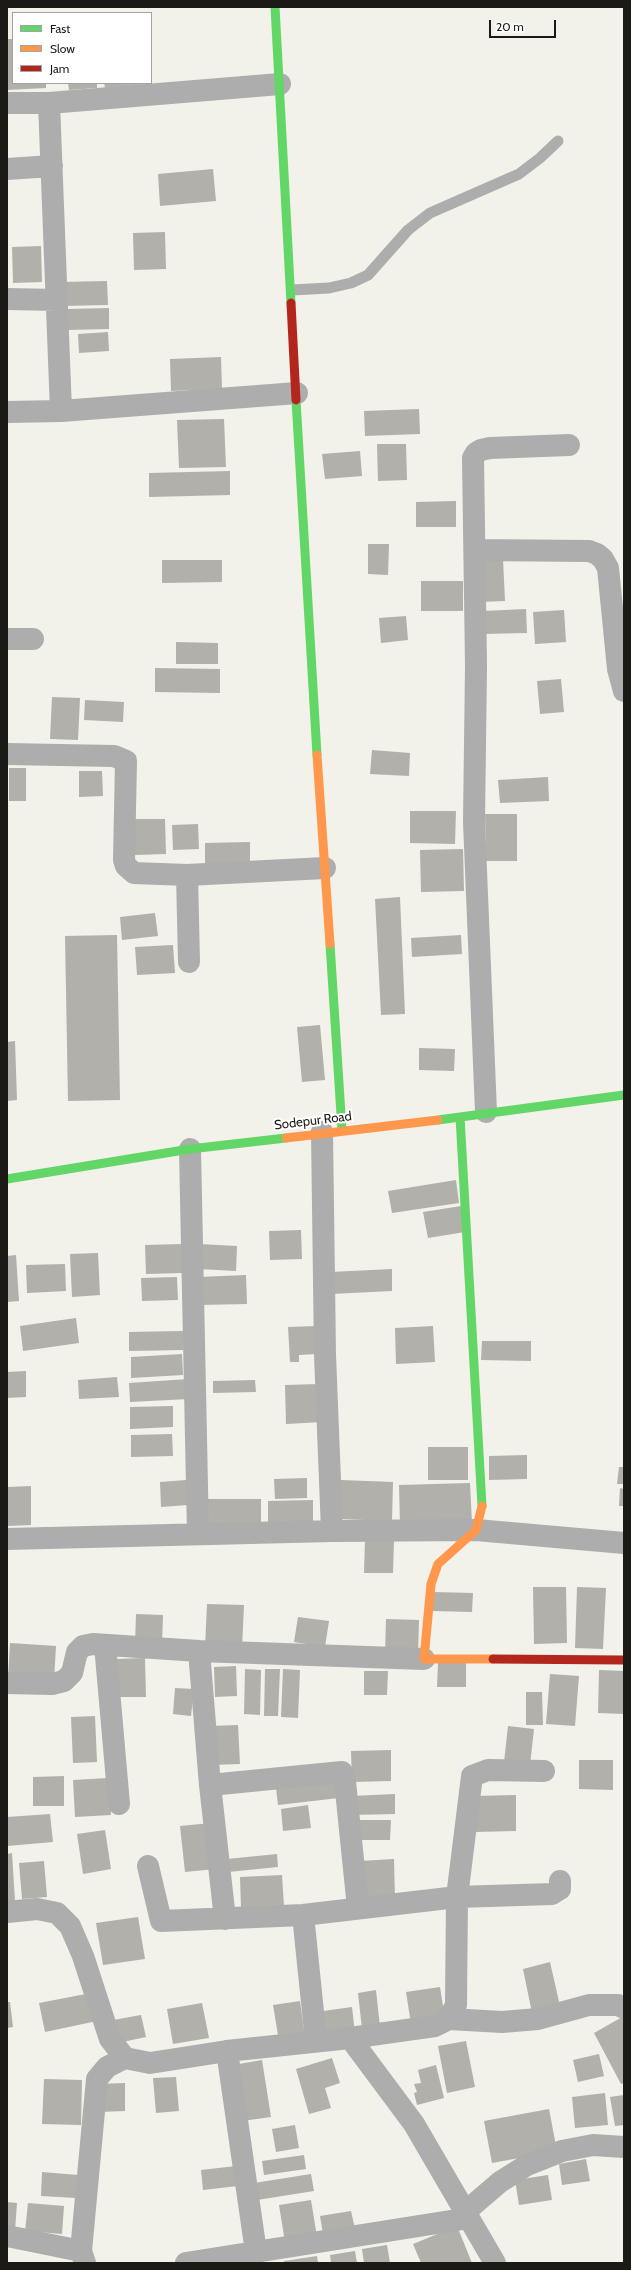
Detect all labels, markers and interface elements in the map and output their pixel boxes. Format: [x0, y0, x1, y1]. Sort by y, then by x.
legend [12, 12, 152, 84]
scale bar [491, 12, 558, 38]
text: 20 m [496, 19, 524, 34]
text: Fast [50, 21, 70, 36]
text: Slow [50, 41, 75, 56]
text: Jam [50, 61, 69, 76]
street label: Sodepur Road [273, 1109, 353, 1133]

